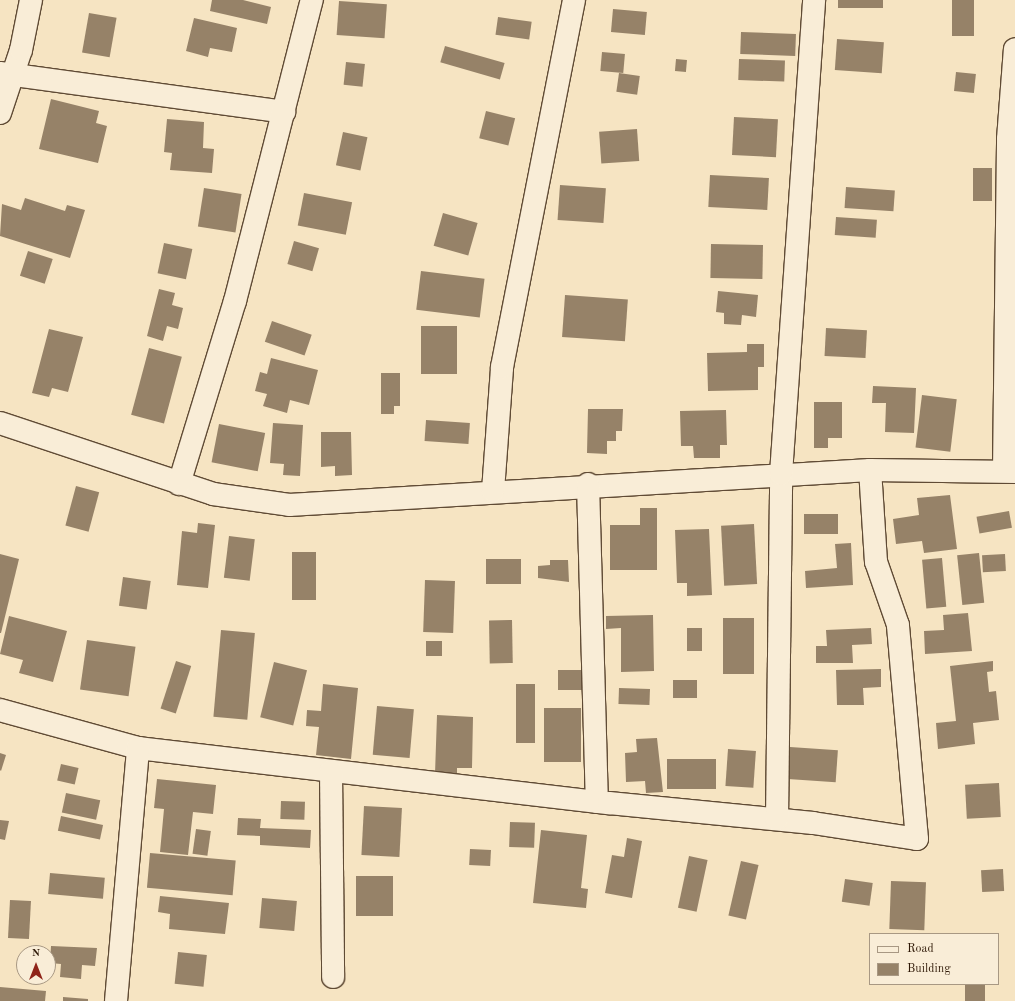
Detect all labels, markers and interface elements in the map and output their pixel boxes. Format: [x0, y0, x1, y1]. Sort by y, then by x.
legend [869, 933, 999, 985]
text: Road [907, 943, 934, 955]
north arrow [16, 945, 56, 985]
text: N [32, 948, 40, 959]
text: Building [907, 963, 951, 975]

